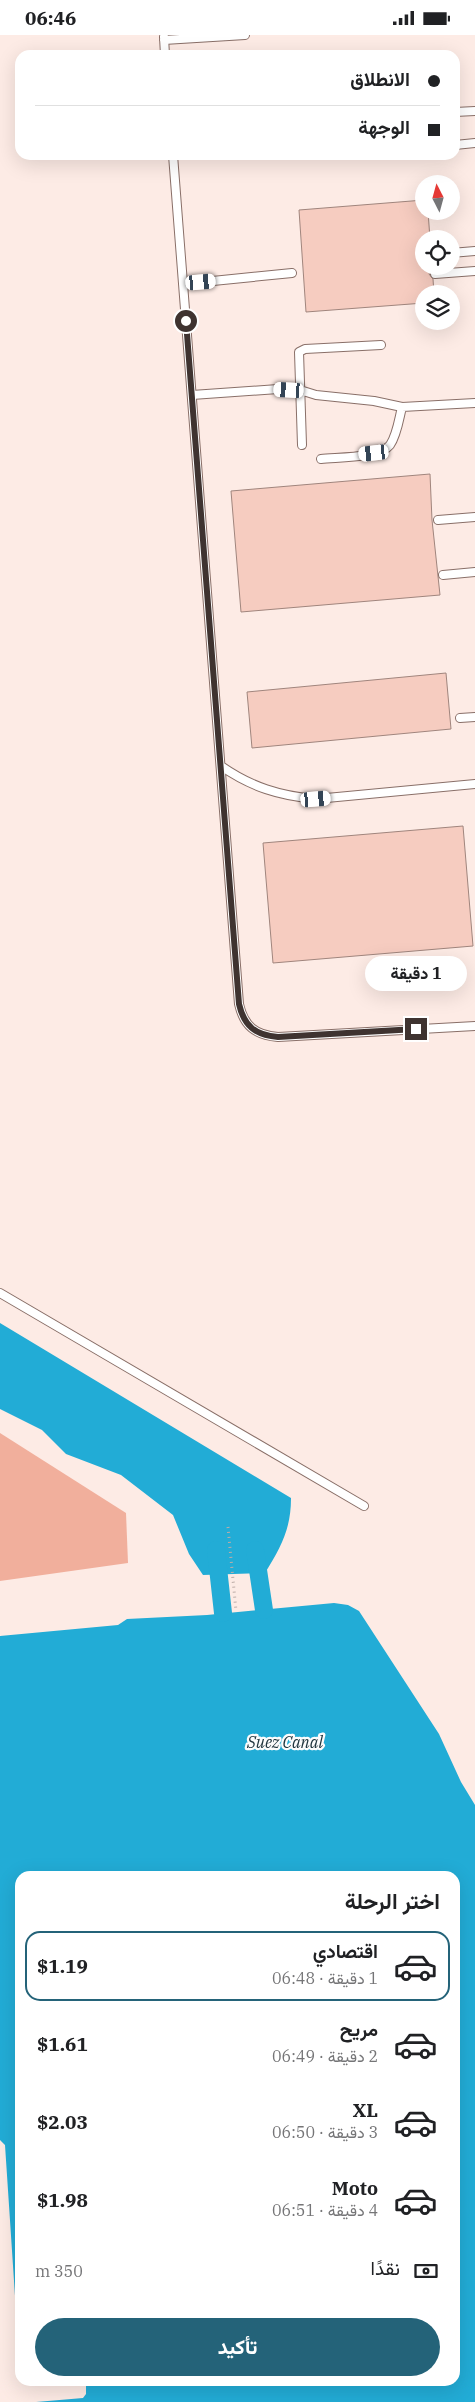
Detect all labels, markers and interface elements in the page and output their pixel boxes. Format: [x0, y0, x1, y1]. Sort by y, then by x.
text: 06:46 [25, 6, 76, 30]
text: الانطلاق [350, 67, 410, 91]
text: الوجهة [358, 115, 410, 139]
north arrow [415, 175, 460, 220]
map controls [415, 175, 460, 330]
button: locate [415, 230, 460, 275]
car [185, 273, 216, 291]
button: layers [415, 285, 460, 330]
route start [175, 310, 197, 332]
car [273, 382, 304, 398]
car [358, 444, 389, 462]
car [300, 790, 331, 808]
callout: 1 دقيقة [365, 957, 467, 991]
text: 1 دقيقة [390, 963, 442, 983]
route end [405, 1018, 427, 1040]
water label: Suez Canal [246, 1732, 323, 1752]
text: اختر الرحلة [345, 1886, 440, 1915]
text: اقتصادي [313, 1939, 378, 1963]
icon: car [393, 1944, 438, 1989]
text: $1.19 [37, 1954, 88, 1978]
text: 1 دقيقة · 06:48 [272, 1968, 378, 1988]
text: مريح [340, 2017, 378, 2041]
icon: car [393, 2022, 438, 2067]
text: $1.61 [37, 2032, 88, 2056]
text: 2 دقيقة · 06:49 [272, 2046, 378, 2066]
text: XL [352, 2098, 378, 2122]
icon: car [393, 2100, 438, 2145]
text: $2.03 [37, 2110, 88, 2134]
text: 3 دقيقة · 06:50 [272, 2122, 378, 2142]
text: Moto [332, 2176, 378, 2200]
icon: car [393, 2178, 438, 2223]
text: $1.98 [37, 2188, 88, 2212]
text: 4 دقيقة · 06:51 [272, 2200, 378, 2220]
text: نقدًا [371, 2256, 400, 2280]
icon: cash [412, 2257, 440, 2285]
text: 350 m [35, 2261, 83, 2281]
button: تأكيد [35, 2318, 440, 2376]

